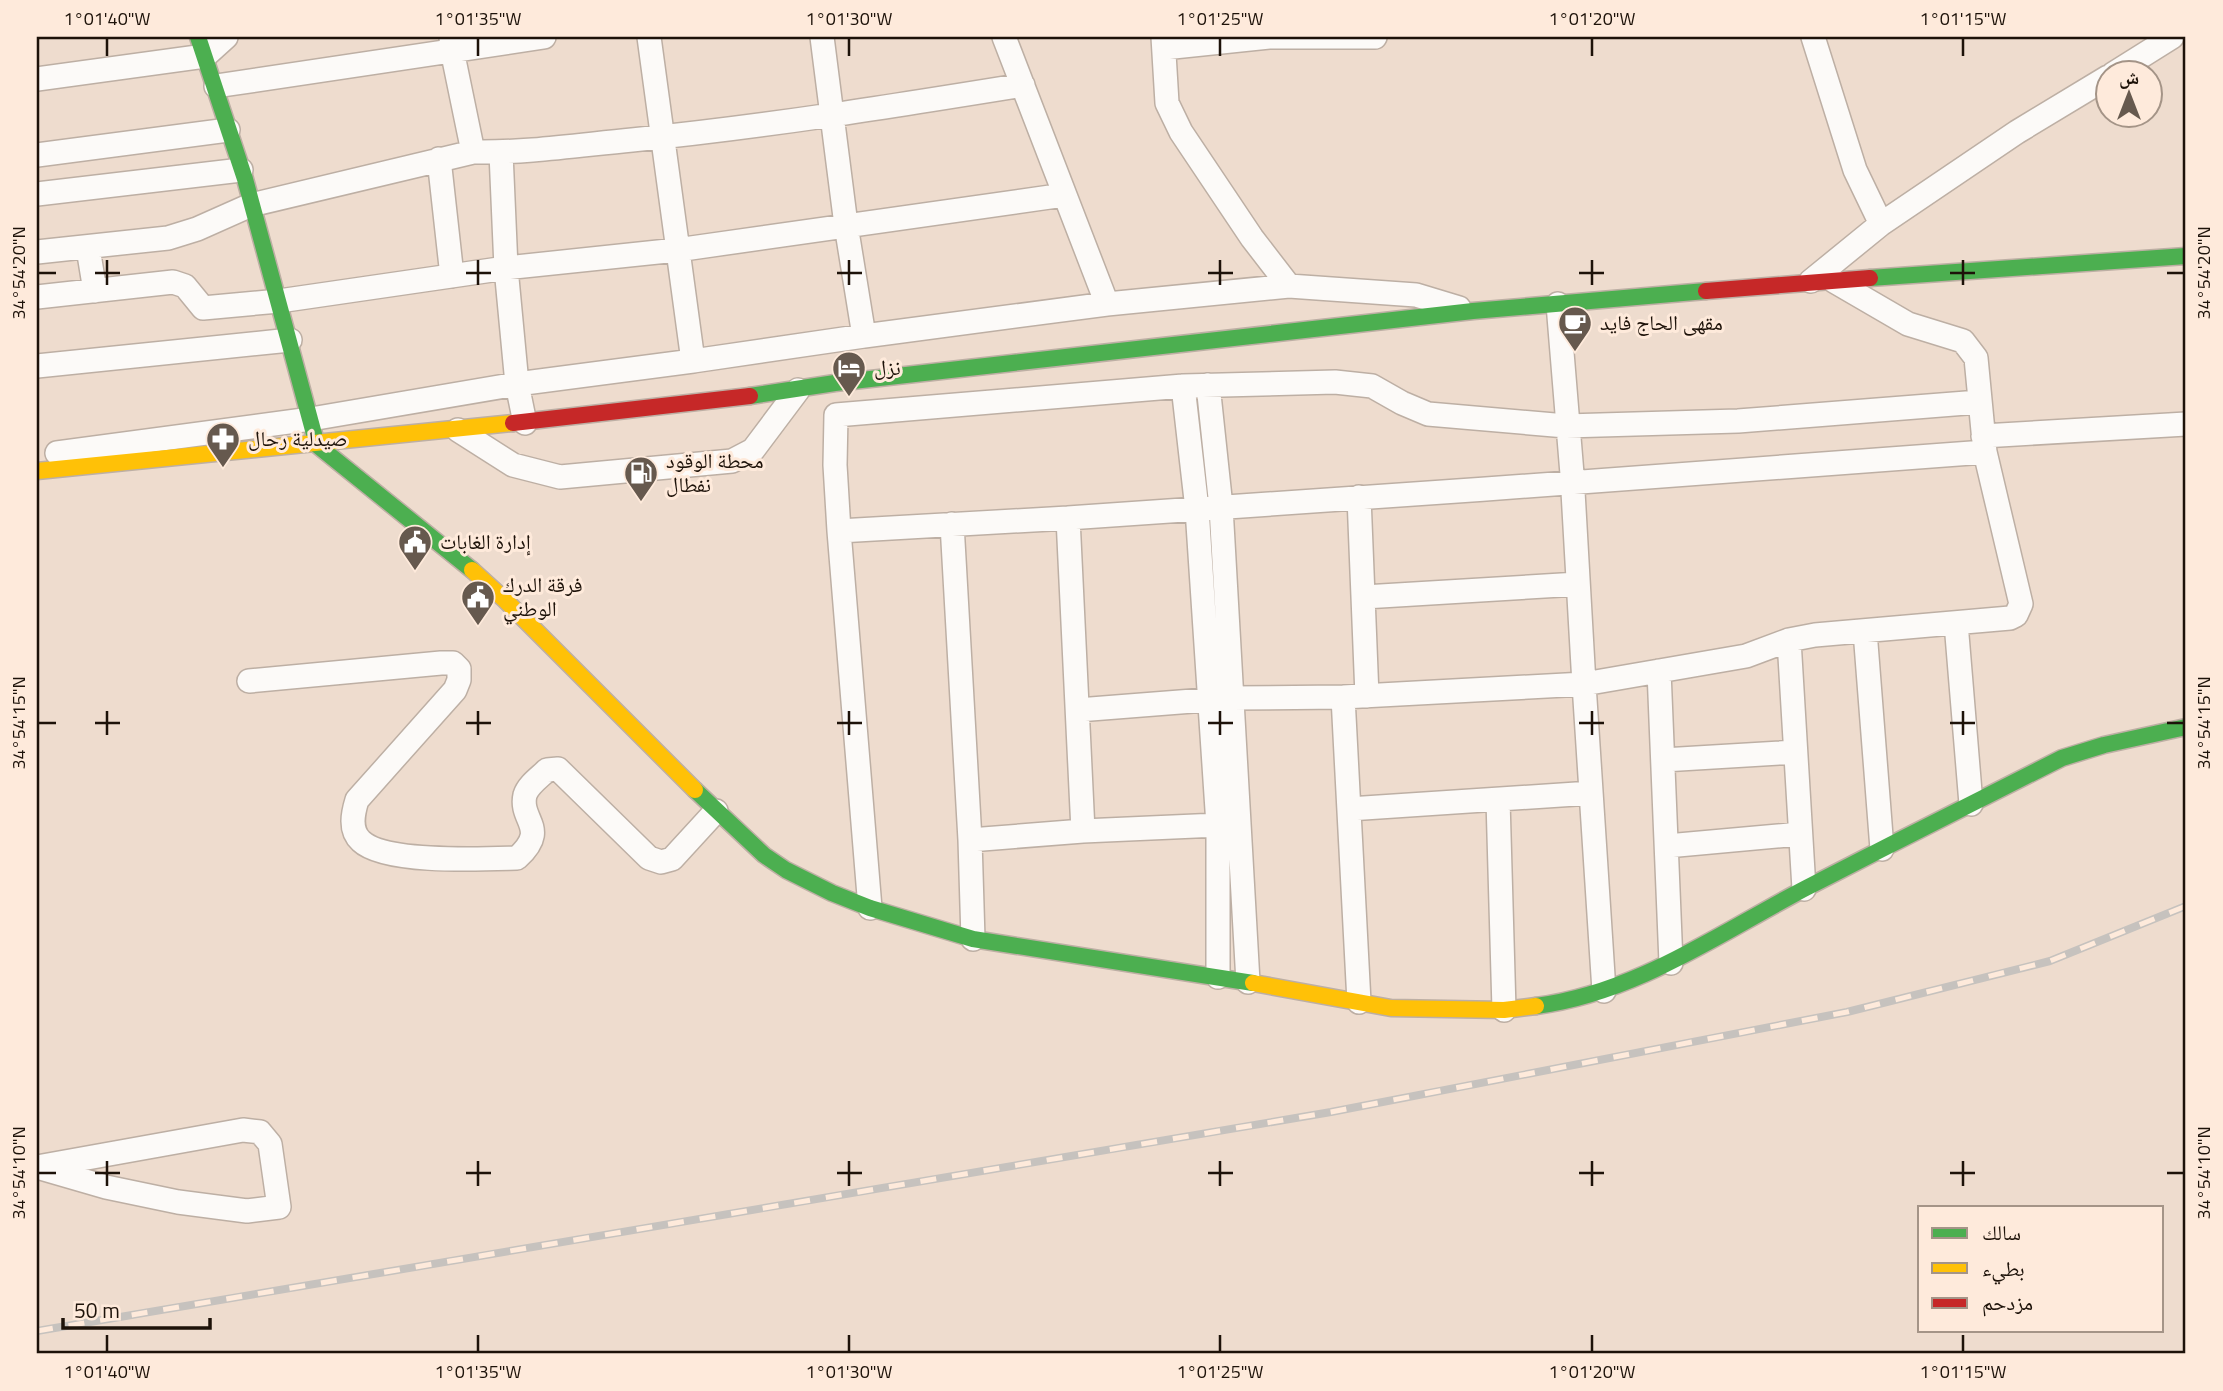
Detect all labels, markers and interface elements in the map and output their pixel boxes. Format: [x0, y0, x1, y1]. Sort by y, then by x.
text: 1°01'40"W [64, 5, 150, 32]
text: 1°01'35"W [435, 5, 521, 32]
text: 1°01'30"W [806, 5, 892, 32]
text: 1°01'25"W [1177, 5, 1263, 32]
text: 1°01'20"W [1549, 5, 1635, 32]
text: 1°01'15"W [1920, 5, 2006, 32]
north arrow [2094, 60, 2164, 130]
text: ش [2119, 62, 2139, 91]
text: 34°54'20"N [5, 226, 32, 320]
text: 34°54'20"N [2190, 226, 2217, 320]
cafe icon: مقهى الحاج فايد [1556, 304, 1594, 353]
place label: مقهى الحاج فايد [1600, 306, 1723, 338]
hotel icon: نزل [830, 349, 868, 398]
place label: نزل [874, 351, 901, 383]
pharmacy icon: صيدلية رحال [204, 420, 242, 469]
place label: صيدلية رحال [248, 422, 347, 454]
place label: محطة الوقود نفطال [666, 444, 764, 500]
fuel station icon: محطة الوقود نفطال [622, 454, 660, 503]
public building icon: إدارة الغابات [396, 523, 434, 572]
place label: إدارة الغابات [440, 525, 531, 557]
place label: فرقة الدرك الوطني [503, 568, 582, 625]
public building icon: فرقة الدرك الوطني [459, 578, 497, 627]
text: 34°54'15"N [5, 676, 32, 770]
text: 34°54'15"N [2190, 676, 2217, 770]
text: 34°54'10"N [5, 1126, 32, 1220]
text: 34°54'10"N [2190, 1126, 2217, 1220]
legend [1918, 1206, 2164, 1332]
text: سالك [1982, 1216, 2021, 1248]
text: بطيء [1982, 1252, 2025, 1285]
scale bar [63, 1286, 210, 1330]
text: مزدحم [1982, 1286, 2033, 1318]
text: 50 m [74, 1294, 120, 1326]
text: 1°01'40"W [64, 1358, 150, 1385]
text: 1°01'35"W [435, 1358, 521, 1385]
text: 1°01'30"W [806, 1358, 892, 1385]
text: 1°01'25"W [1177, 1358, 1263, 1385]
text: 1°01'20"W [1549, 1358, 1635, 1385]
text: 1°01'15"W [1920, 1358, 2006, 1385]

